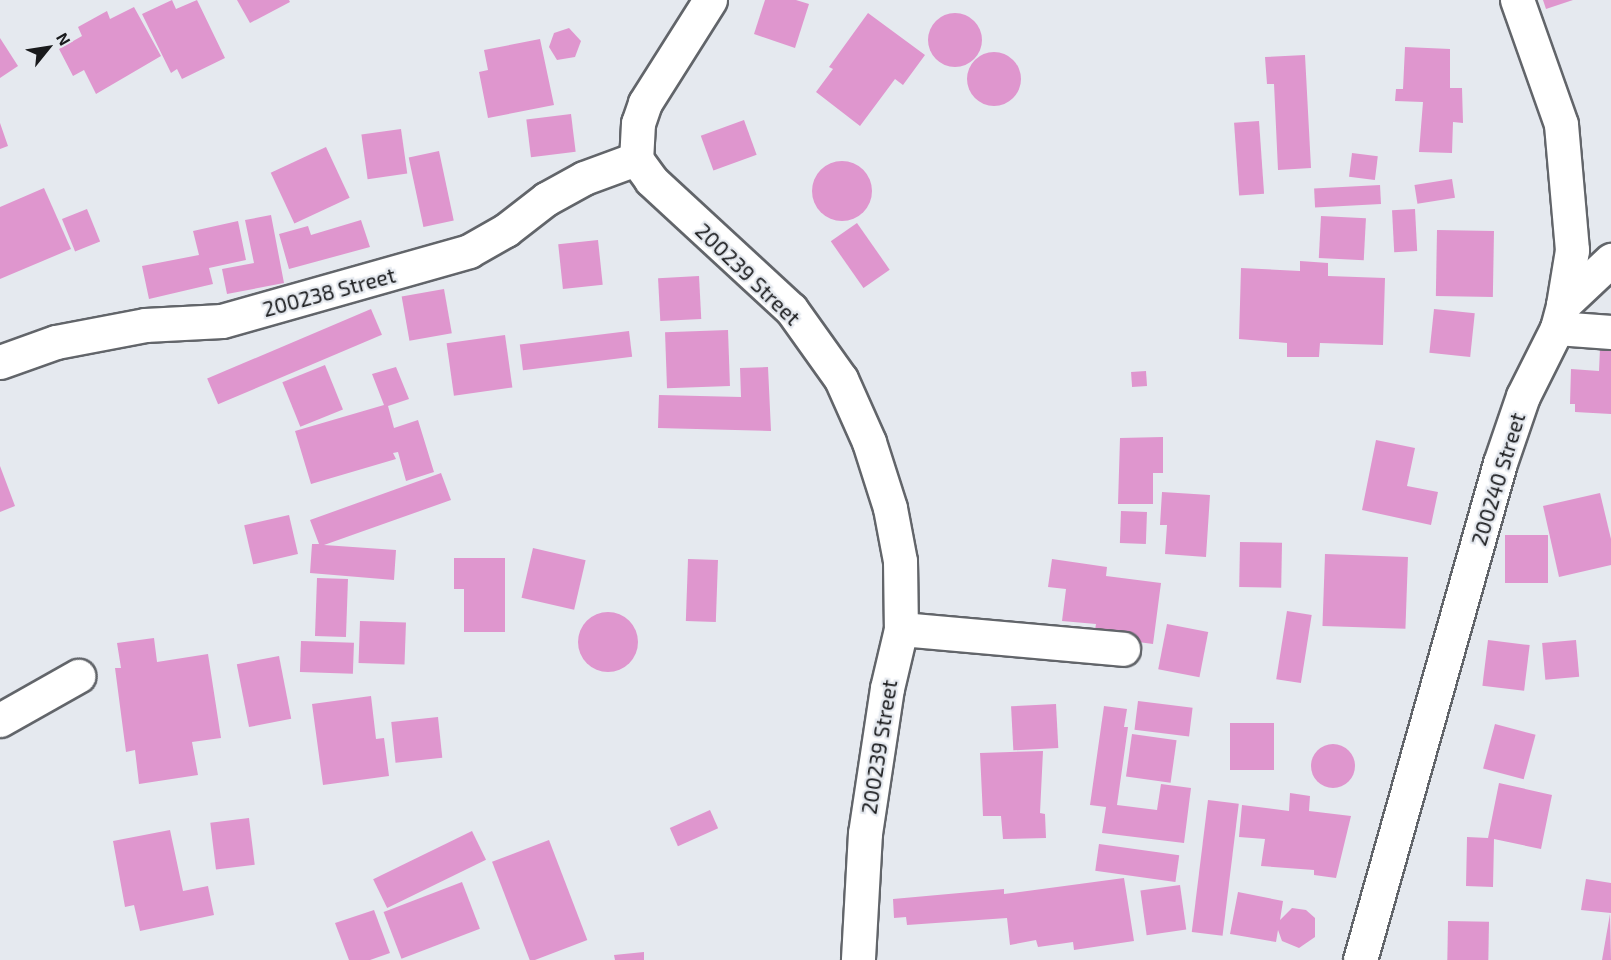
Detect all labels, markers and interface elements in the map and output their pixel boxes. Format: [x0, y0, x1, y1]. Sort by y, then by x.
north arrow [18, 18, 78, 78]
text: N [53, 29, 75, 49]
street label: 200239 Street [690, 218, 806, 330]
street label: 200238 Street [260, 262, 398, 322]
street label: 200240 Street [1466, 410, 1530, 548]
street label: 200239 Street [856, 678, 902, 816]

